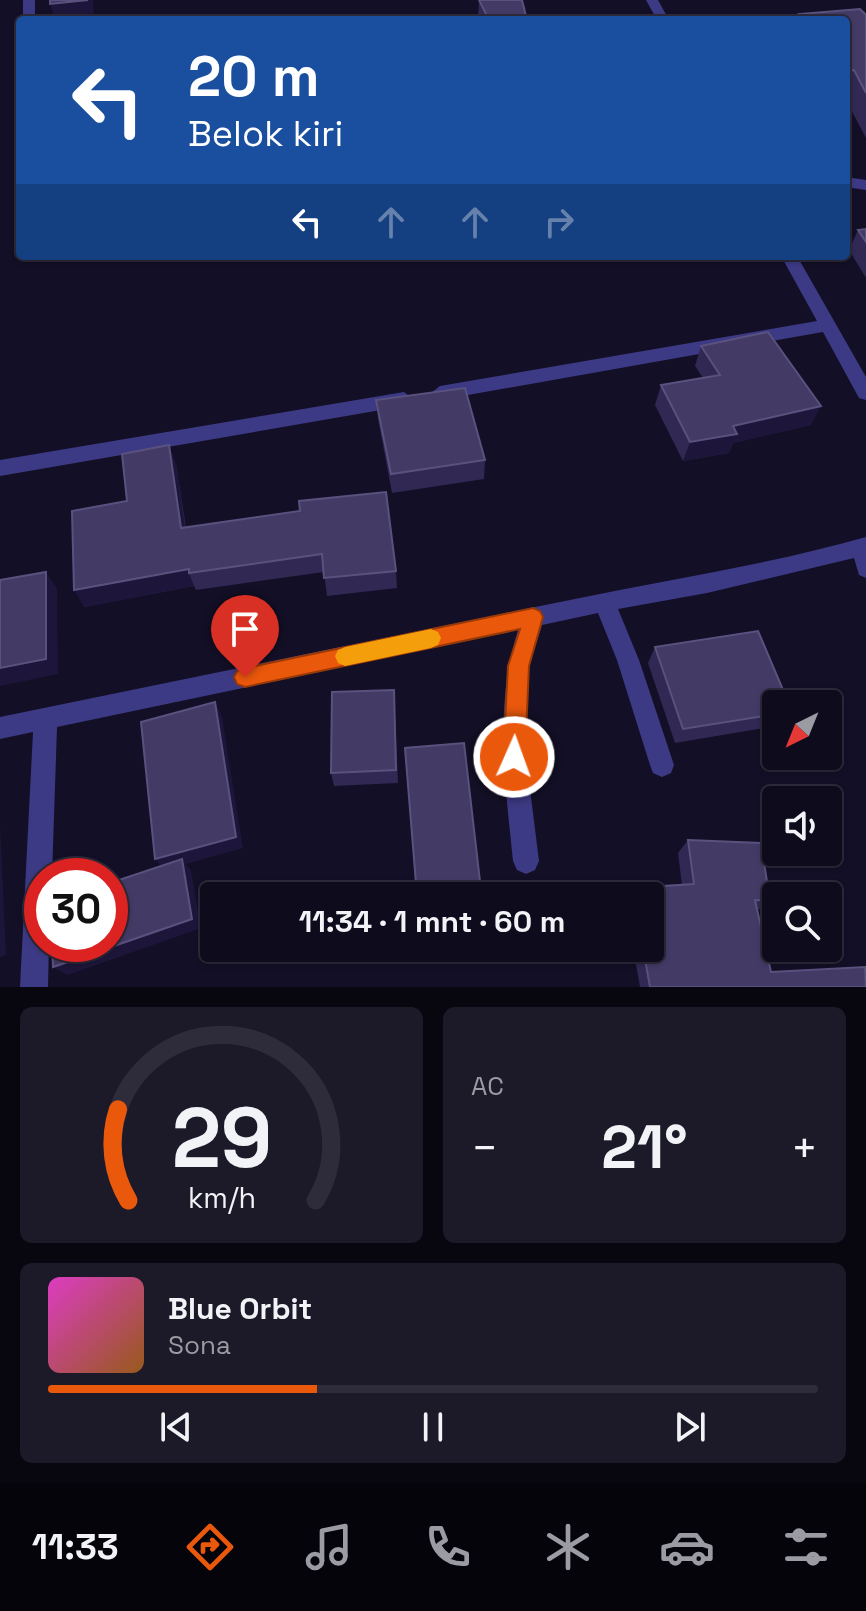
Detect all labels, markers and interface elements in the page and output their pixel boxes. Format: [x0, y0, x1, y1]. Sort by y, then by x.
text: 20 m [188, 41, 320, 112]
icon: left [56, 48, 160, 152]
text: Belok kiri [188, 111, 343, 157]
icon: left [285, 200, 329, 244]
icon: ahead [369, 200, 413, 244]
icon: ahead [453, 200, 497, 244]
icon: right [537, 200, 581, 244]
pin [211, 595, 279, 677]
icon: arrive [223, 607, 267, 651]
north arrow [762, 690, 842, 770]
map controls [762, 690, 842, 962]
position arrow [472, 715, 556, 799]
button: sound [762, 786, 842, 866]
speed limit sign: 30 [24, 858, 128, 962]
button: search [762, 882, 842, 962]
text: 11:34 · 1 mnt · 60 m [299, 902, 565, 941]
text: AC [471, 1069, 504, 1103]
text: 29 [171, 1085, 272, 1191]
text: 21° [601, 1109, 688, 1186]
text: − [471, 1120, 498, 1176]
text: + [791, 1120, 818, 1176]
text: km/h [187, 1180, 256, 1216]
text: Blue Orbit [168, 1289, 312, 1328]
text: Sona [168, 1328, 231, 1362]
icon: previous [154, 1405, 198, 1449]
icon: pause [411, 1405, 455, 1449]
icon: next [668, 1405, 712, 1449]
icon: directions [182, 1519, 238, 1575]
icon: music [301, 1519, 357, 1575]
icon: phone [420, 1519, 476, 1575]
icon: climate [540, 1519, 596, 1575]
icon: car [659, 1519, 715, 1575]
icon: filters [778, 1519, 834, 1575]
text: 11:33 [32, 1524, 119, 1570]

